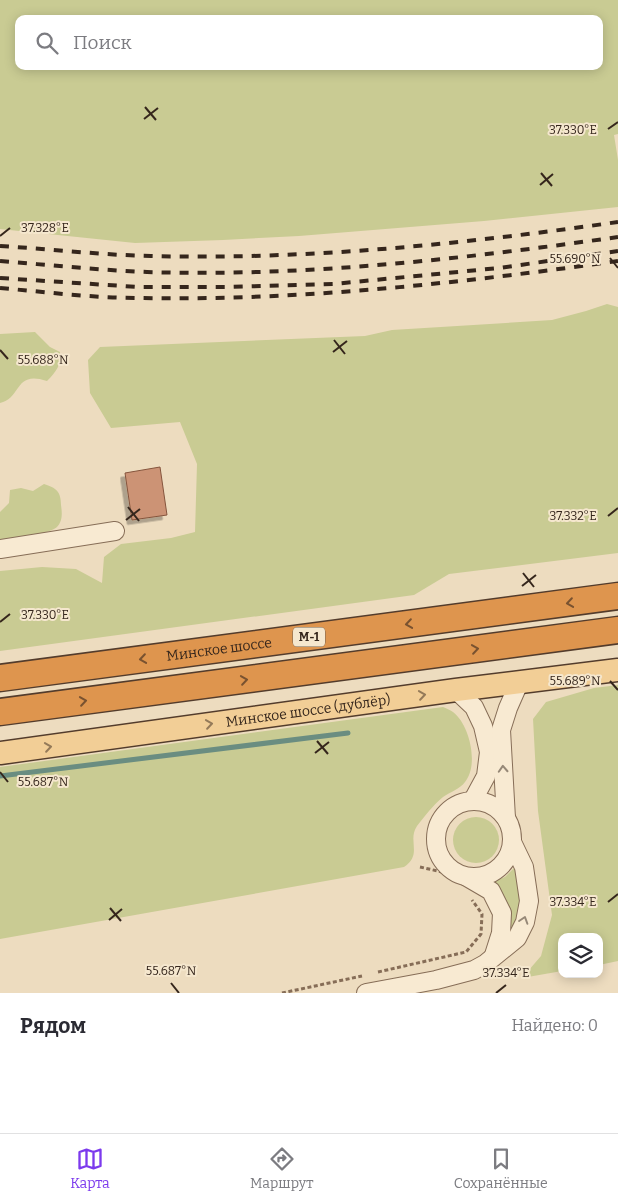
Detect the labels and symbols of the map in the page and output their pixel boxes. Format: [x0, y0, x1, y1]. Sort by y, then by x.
text: 37.330°E [549, 123, 597, 137]
text: 37.328°E [21, 221, 69, 235]
text: 55.690°N [549, 252, 601, 266]
text: 55.688°N [17, 353, 69, 367]
text: 37.332°E [549, 509, 597, 523]
one-way arrow [565, 597, 573, 608]
text: 37.330°E [21, 608, 69, 622]
one-way arrow [404, 618, 412, 629]
road number: М-1 [293, 628, 325, 646]
street label: Минское шоссе [165, 634, 273, 665]
one-way arrow [470, 645, 479, 655]
one-way arrow [139, 653, 147, 664]
text: 55.689°N [550, 674, 601, 688]
one-way arrow [240, 675, 248, 686]
one-way arrow [418, 690, 427, 700]
street label: Минское шоссе (дублёр) [225, 691, 392, 731]
one-way arrow [79, 696, 87, 707]
one-way arrow [206, 719, 214, 730]
one-way arrow [44, 742, 53, 752]
one-way arrow [498, 765, 509, 773]
text: 55.687°N [18, 775, 69, 789]
text: 37.334°E [549, 895, 597, 909]
one-way arrow [519, 916, 529, 924]
text: 55.687°N [146, 964, 197, 978]
text: 37.334°E [482, 966, 530, 980]

